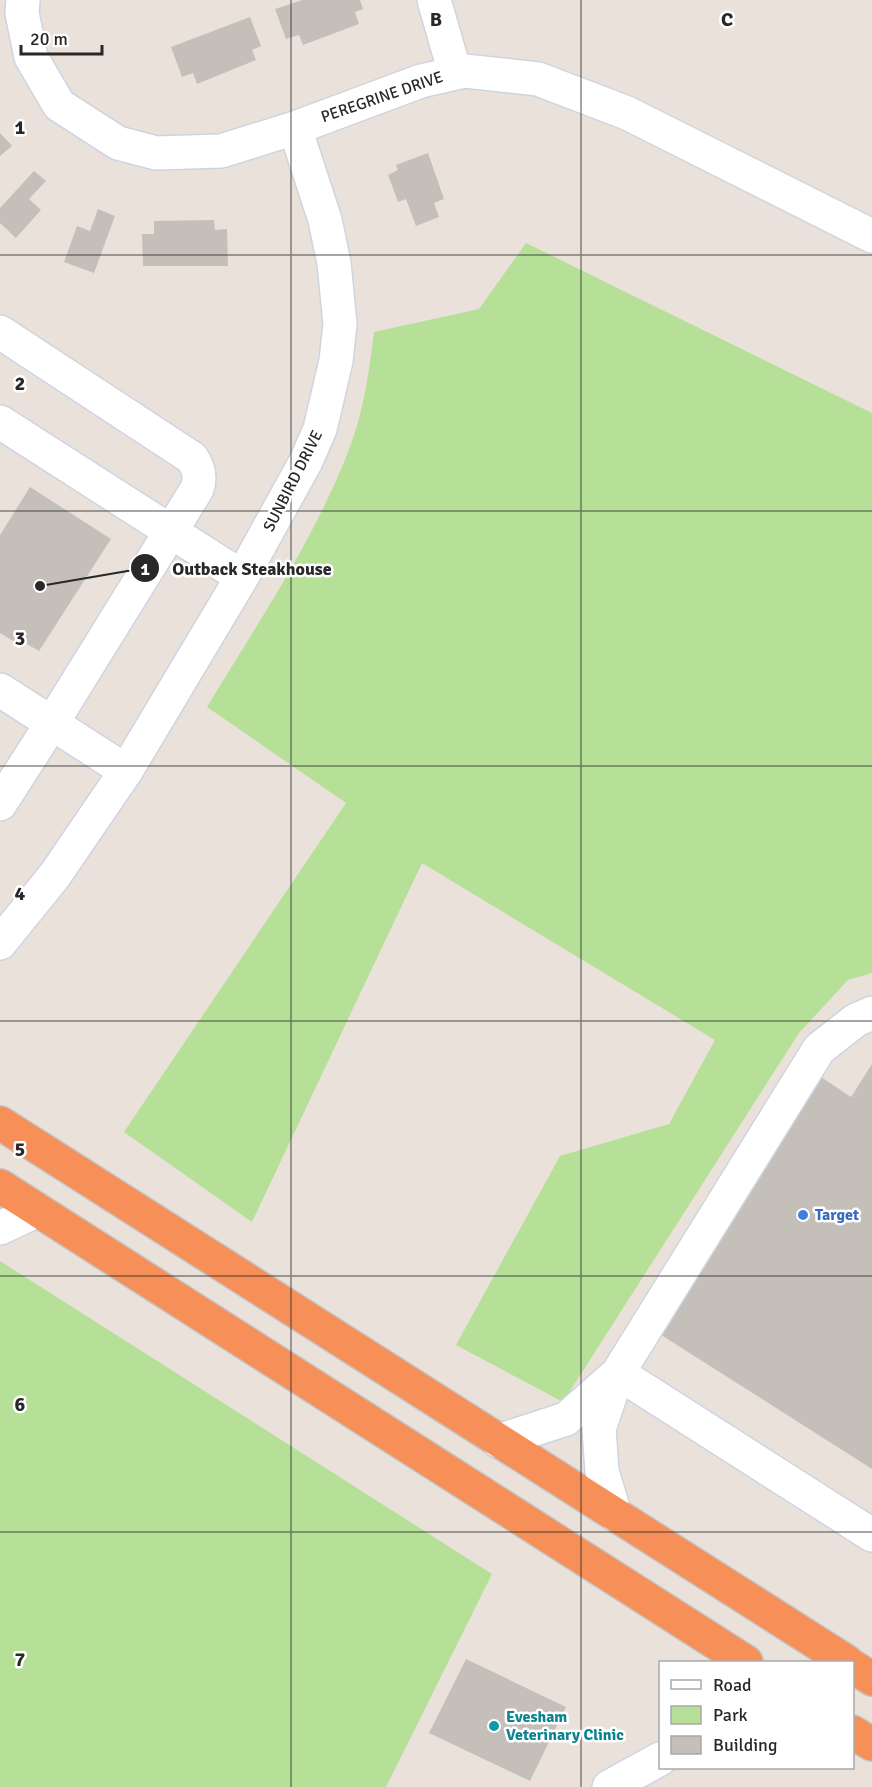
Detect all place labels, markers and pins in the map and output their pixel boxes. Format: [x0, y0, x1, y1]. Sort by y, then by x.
callout: Outback Steakhouse [130, 550, 343, 586]
place label: Target [815, 1205, 859, 1225]
marker: Target [796, 1208, 810, 1222]
place label: Evesham Veterinary Clinic [506, 1707, 624, 1745]
marker: Evesham Veterinary Clinic [487, 1719, 501, 1733]

